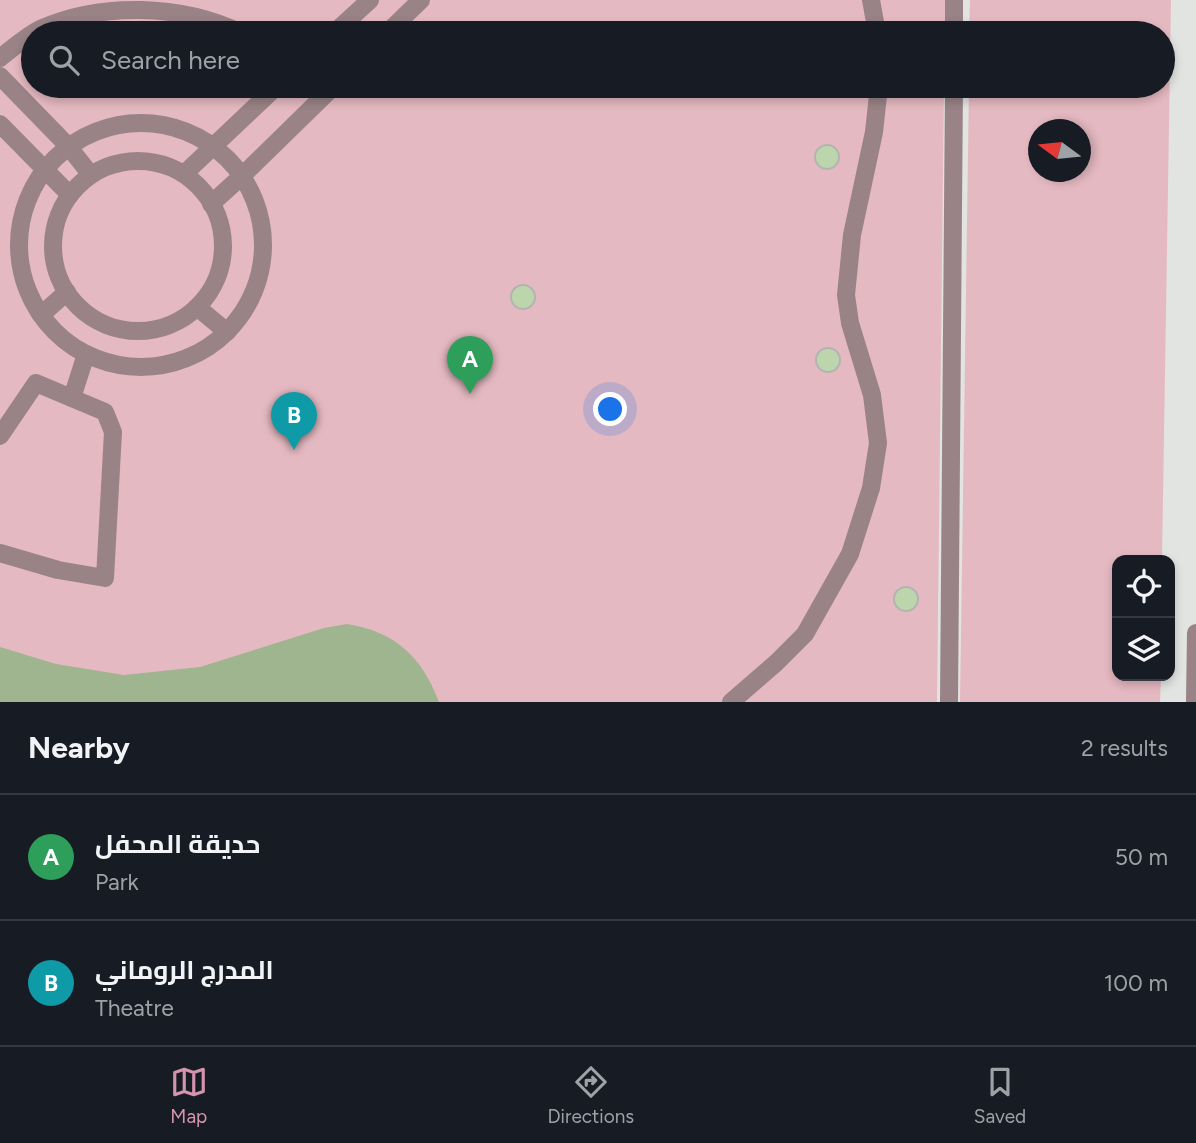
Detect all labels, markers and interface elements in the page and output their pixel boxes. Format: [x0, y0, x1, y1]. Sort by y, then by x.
search box [21, 21, 1175, 98]
icon: search [45, 41, 83, 79]
text: Search here [101, 44, 240, 76]
north arrow [1028, 119, 1091, 182]
pin: A [447, 336, 493, 394]
pin: B [271, 392, 317, 450]
your location [593, 392, 627, 426]
map controls [1112, 555, 1175, 681]
button: locate [1112, 555, 1175, 618]
button: layers [1112, 618, 1175, 681]
text: Nearby [28, 729, 130, 766]
text: 2 results [1081, 734, 1168, 762]
text: حديقة المحفل [95, 828, 261, 860]
text: A [43, 843, 59, 871]
text: 50 m [1115, 843, 1168, 871]
text: Park [95, 868, 139, 896]
text: المدرج الروماني [95, 954, 274, 986]
text: B [44, 969, 58, 997]
text: 100 m [1104, 969, 1168, 997]
text: Theatre [95, 994, 174, 1022]
tab: Map [170, 1063, 208, 1128]
tab: Directions [547, 1063, 634, 1128]
tab: Saved [974, 1063, 1026, 1128]

